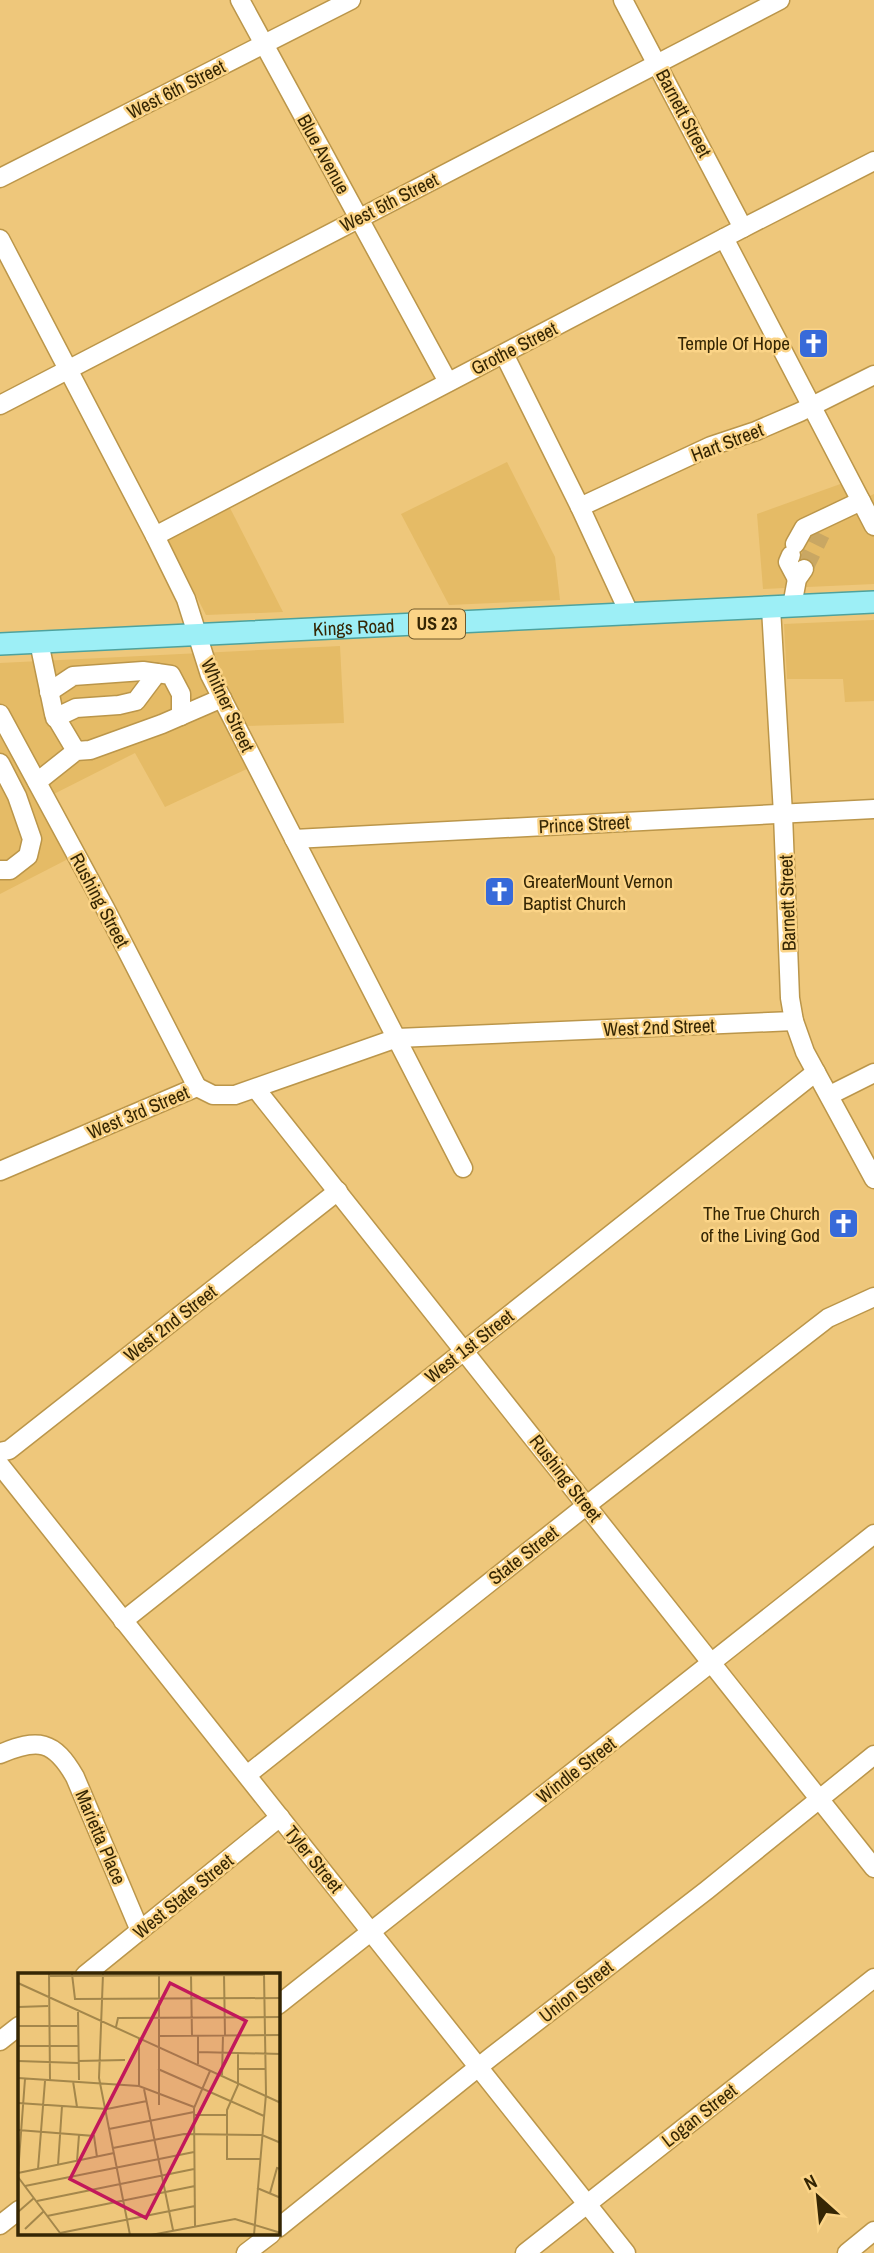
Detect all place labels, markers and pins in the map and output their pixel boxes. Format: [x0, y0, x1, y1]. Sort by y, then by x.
church icon: Temple Of Hope [796, 326, 830, 360]
place label: Temple Of Hope [677, 330, 790, 356]
place label: GreaterMount Vernon Baptist Church [523, 868, 673, 916]
church icon: GreaterMount Vernon Baptist Church [483, 875, 517, 909]
place label: The True Church of the Living God [700, 1200, 820, 1248]
church icon: The True Church of the Living God [826, 1207, 860, 1241]

